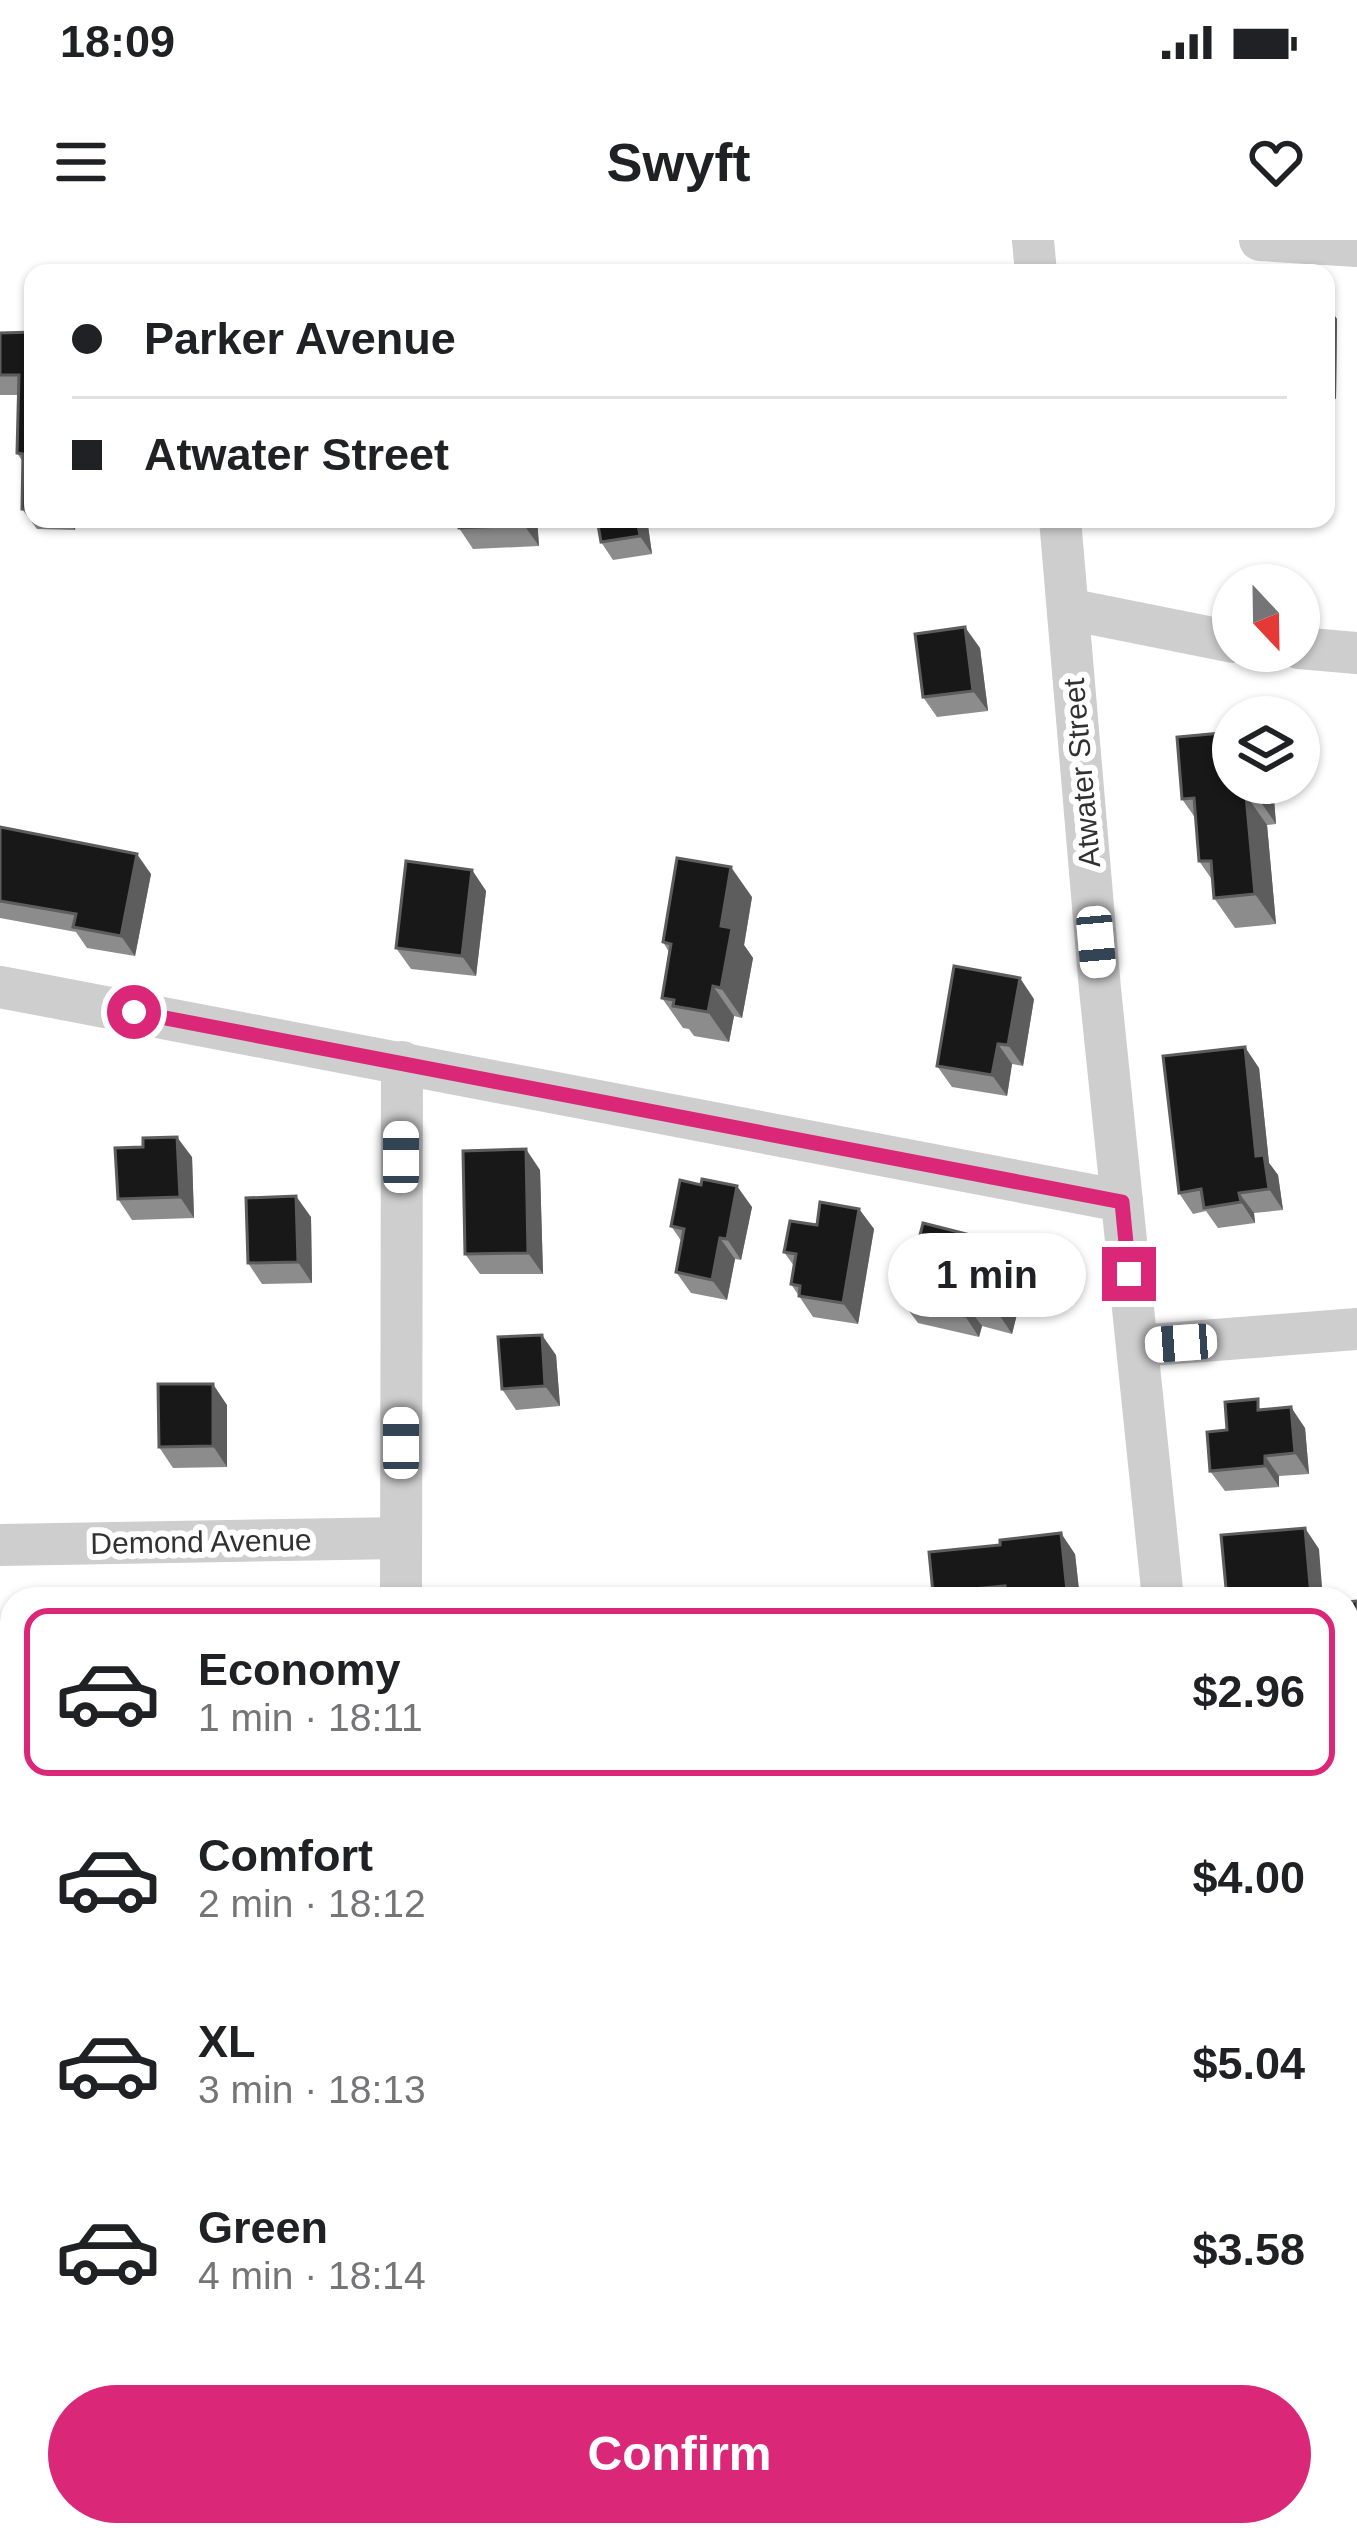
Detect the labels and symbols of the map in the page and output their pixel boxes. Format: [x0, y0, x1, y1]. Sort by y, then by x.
north arrow [1212, 564, 1320, 672]
street label: Atwater Street [1057, 676, 1106, 869]
car [1075, 905, 1117, 979]
route start [107, 985, 161, 1039]
car [383, 1121, 419, 1193]
callout: 1 min [889, 1232, 1087, 1316]
route end [1102, 1247, 1156, 1301]
car [1144, 1323, 1218, 1363]
car [383, 1407, 419, 1479]
street label: Demond Avenue [90, 1523, 312, 1560]

